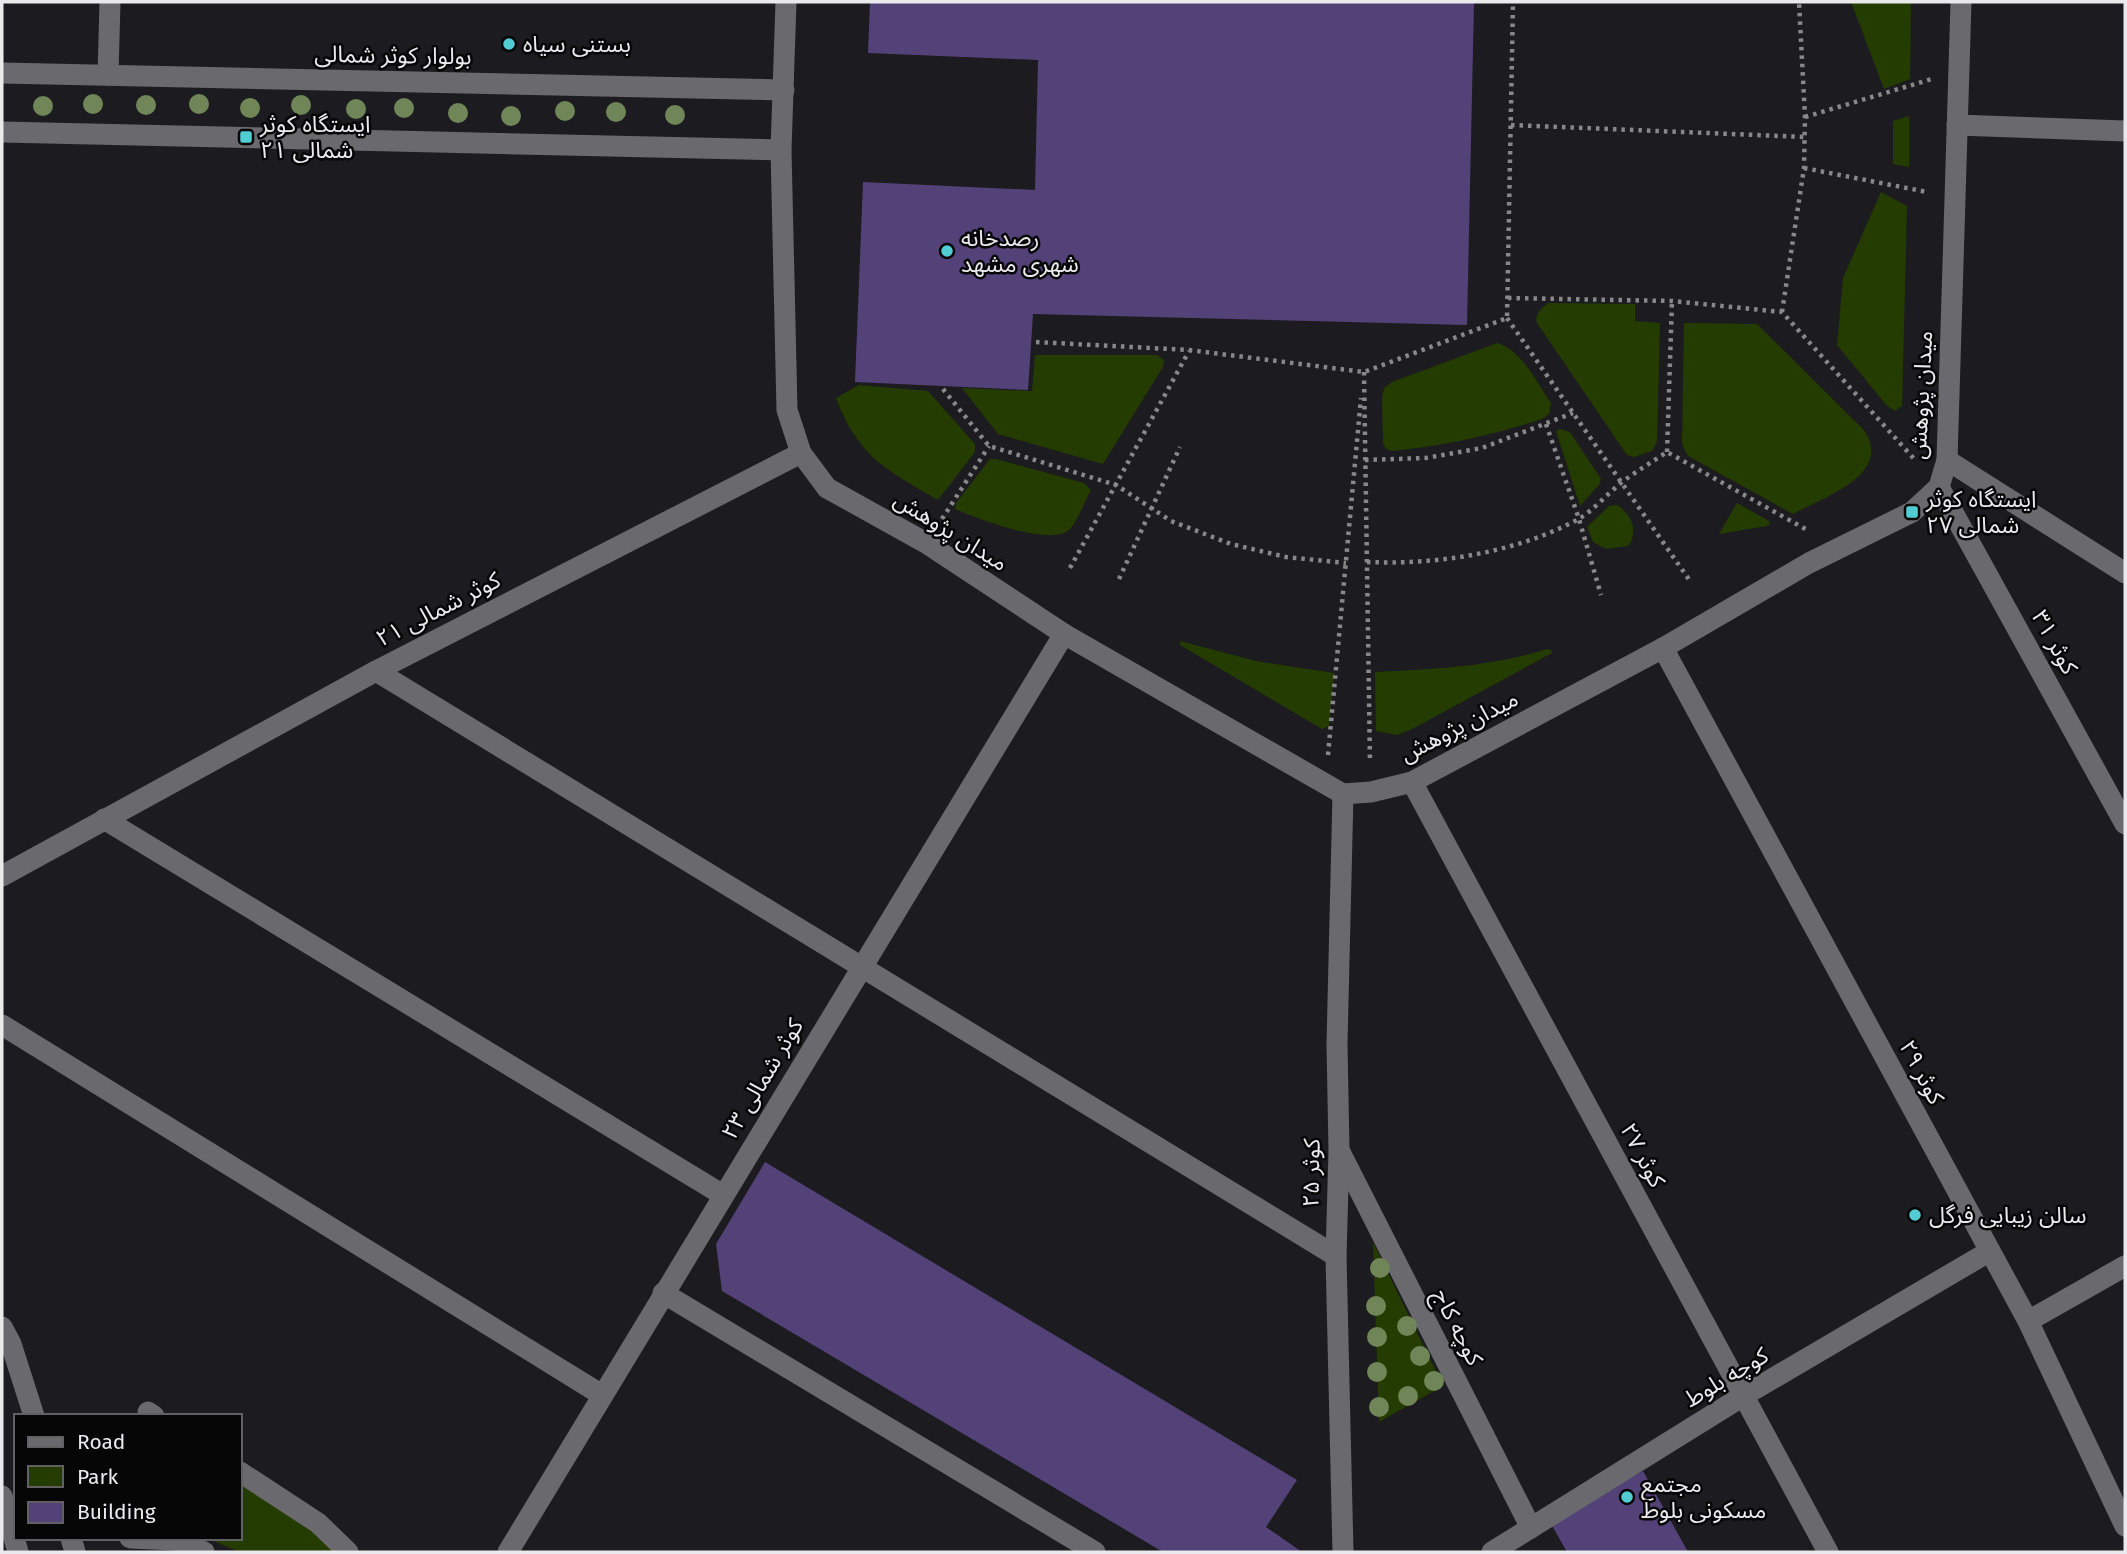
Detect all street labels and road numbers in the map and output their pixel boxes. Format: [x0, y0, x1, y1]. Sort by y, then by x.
street label: بولوار کوثر شمالی [314, 40, 472, 70]
street label: میدان پژوهش [1904, 330, 1940, 460]
street label: میدان پژوهش [888, 485, 1013, 578]
street label: کوثر شمالی ۲۱ [371, 565, 505, 652]
street label: کوثر ۳۱ [2026, 605, 2084, 679]
street label: میدان پژوهش [1395, 684, 1523, 769]
street label: کوثر شمالی ۲۳ [715, 1013, 809, 1144]
street label: کوثر ۲۹ [1894, 1035, 1951, 1109]
street label: کوثر ۲۷ [1615, 1118, 1672, 1192]
street label: کوثر ۲۵ [1296, 1138, 1326, 1208]
street label: کوچه کاج [1424, 1284, 1489, 1372]
street label: کوچه بلوط [1679, 1341, 1774, 1414]

